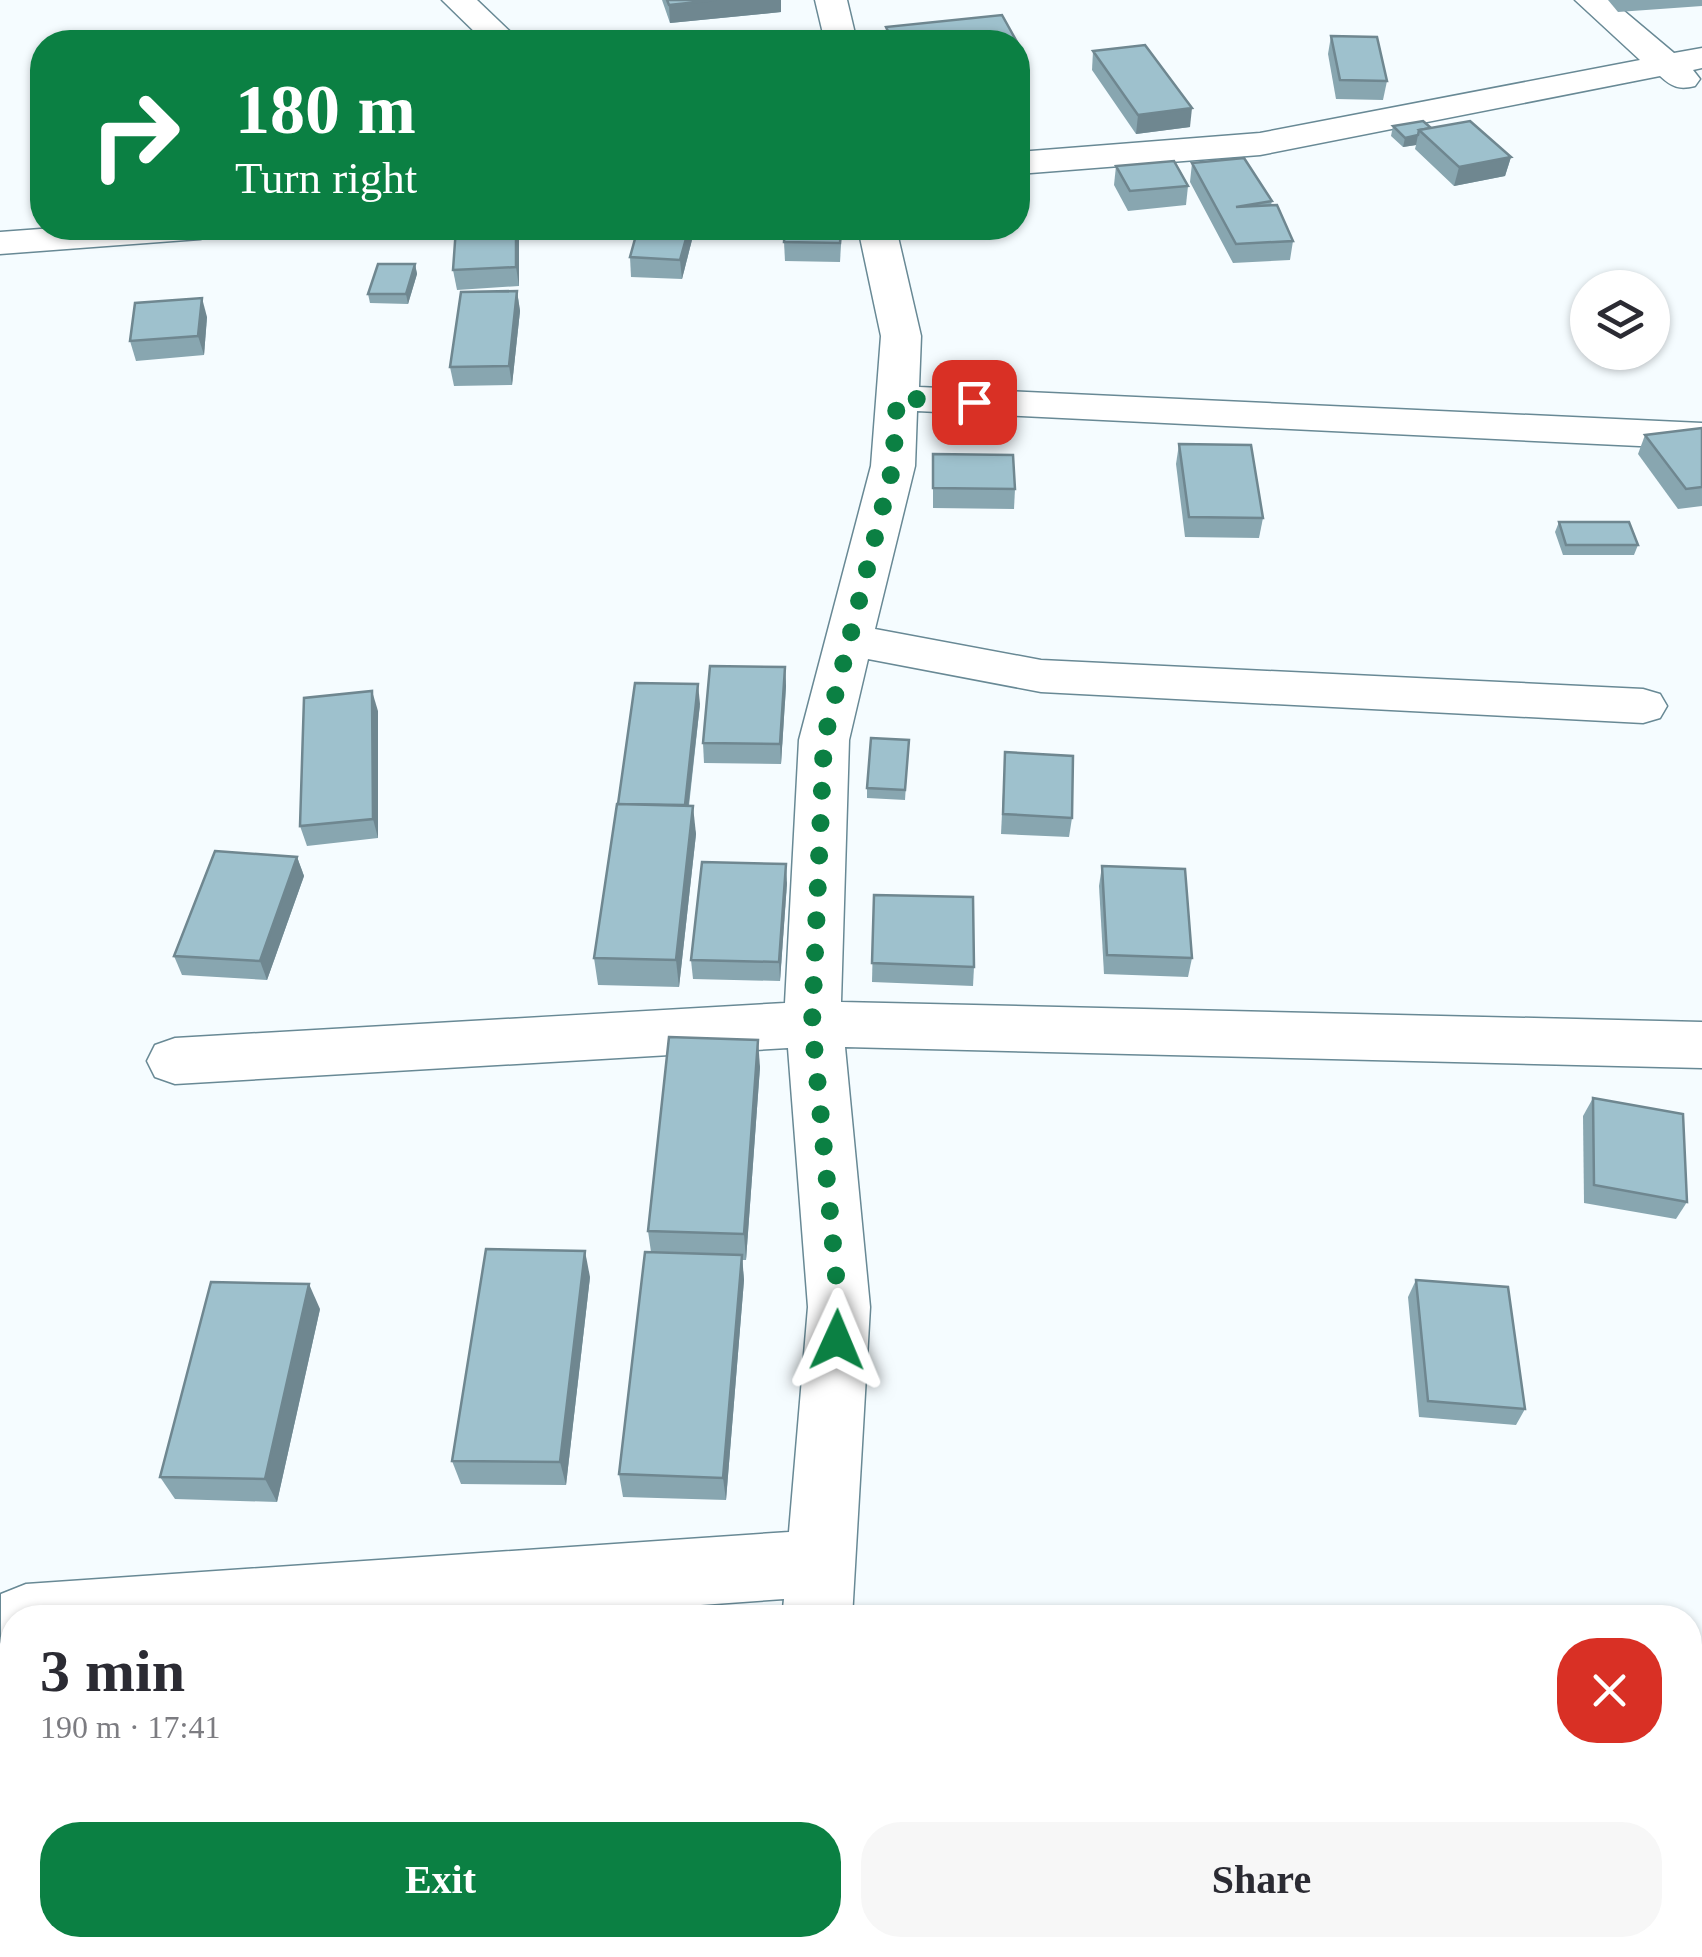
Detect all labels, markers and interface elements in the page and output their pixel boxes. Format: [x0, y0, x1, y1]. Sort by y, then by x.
icon: right [70, 70, 200, 200]
text: 180 m [235, 71, 416, 148]
text: Turn right [235, 153, 417, 203]
map controls [1570, 270, 1670, 370]
button: layers [1570, 270, 1670, 370]
pin [932, 360, 1017, 445]
icon: arrive [947, 375, 1002, 430]
position arrow [785, 1288, 889, 1392]
text: 3 min [40, 1638, 185, 1704]
button: close [1557, 1638, 1662, 1743]
text: 190 m · 17:41 [40, 1709, 220, 1745]
button: Exit [40, 1822, 841, 1937]
button: Share [861, 1822, 1662, 1937]

